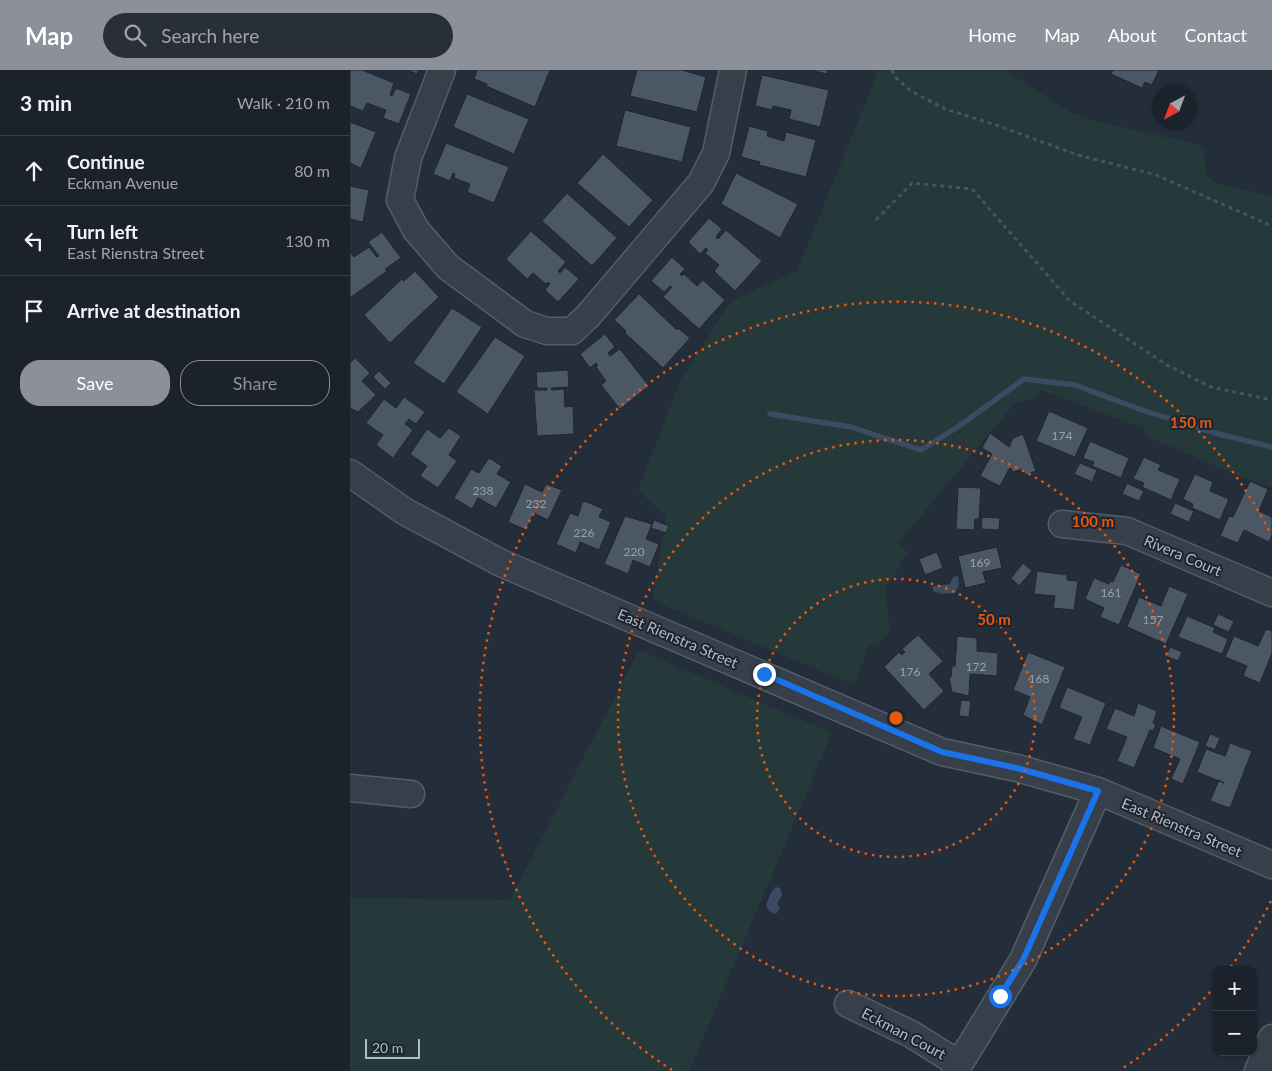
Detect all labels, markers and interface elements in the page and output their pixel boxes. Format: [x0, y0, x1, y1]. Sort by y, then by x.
search box [103, 13, 453, 58]
text: Map [25, 21, 73, 50]
icon: search [121, 21, 149, 49]
text: Search here [161, 24, 259, 47]
text: Home [968, 24, 1016, 46]
text: Map [1044, 24, 1080, 46]
text: About [1108, 24, 1157, 46]
text: Contact [1185, 24, 1247, 46]
north arrow [1152, 85, 1197, 130]
text: 3 min [20, 90, 72, 115]
text: Walk · 210 m [237, 93, 330, 112]
text: Continue [67, 150, 145, 173]
icon: ahead [20, 157, 48, 185]
text: 80 m [294, 161, 330, 180]
text: Eckman Avenue [67, 173, 178, 192]
text: Turn left [67, 220, 138, 243]
icon: left [20, 227, 48, 255]
text: 130 m [285, 231, 330, 250]
text: East Rienstra Street [67, 243, 205, 262]
icon: arrive [20, 297, 48, 325]
text: Arrive at destination [67, 299, 240, 322]
button: Save [20, 360, 170, 406]
button: Share [180, 360, 330, 406]
text: 150 m [1170, 413, 1212, 431]
house number: 174 [1052, 428, 1072, 443]
house number: 238 [473, 483, 493, 498]
house number: 232 [526, 496, 546, 511]
text: 100 m [1072, 512, 1114, 530]
house number: 226 [574, 525, 594, 540]
street label: Rivera Court [1141, 531, 1225, 580]
house number: 220 [624, 544, 644, 559]
house number: 169 [970, 555, 990, 570]
house number: 161 [1101, 585, 1121, 600]
street label: East Rienstra Street [615, 605, 741, 672]
text: 50 m [977, 610, 1011, 628]
house number: 157 [1143, 612, 1163, 627]
house number: 172 [966, 659, 986, 674]
route end [753, 663, 776, 686]
house number: 176 [900, 664, 920, 679]
house number: 168 [1029, 671, 1049, 686]
centre of rings [887, 709, 905, 727]
street label: East Rienstra Street [1119, 794, 1245, 861]
map controls [1212, 966, 1257, 1056]
button: + [1212, 966, 1257, 1011]
route start [989, 985, 1012, 1008]
street label: Eckman Court [859, 1003, 950, 1063]
button: − [1212, 1011, 1257, 1056]
scale bar [365, 1036, 420, 1059]
text: 20 m [372, 1039, 403, 1056]

